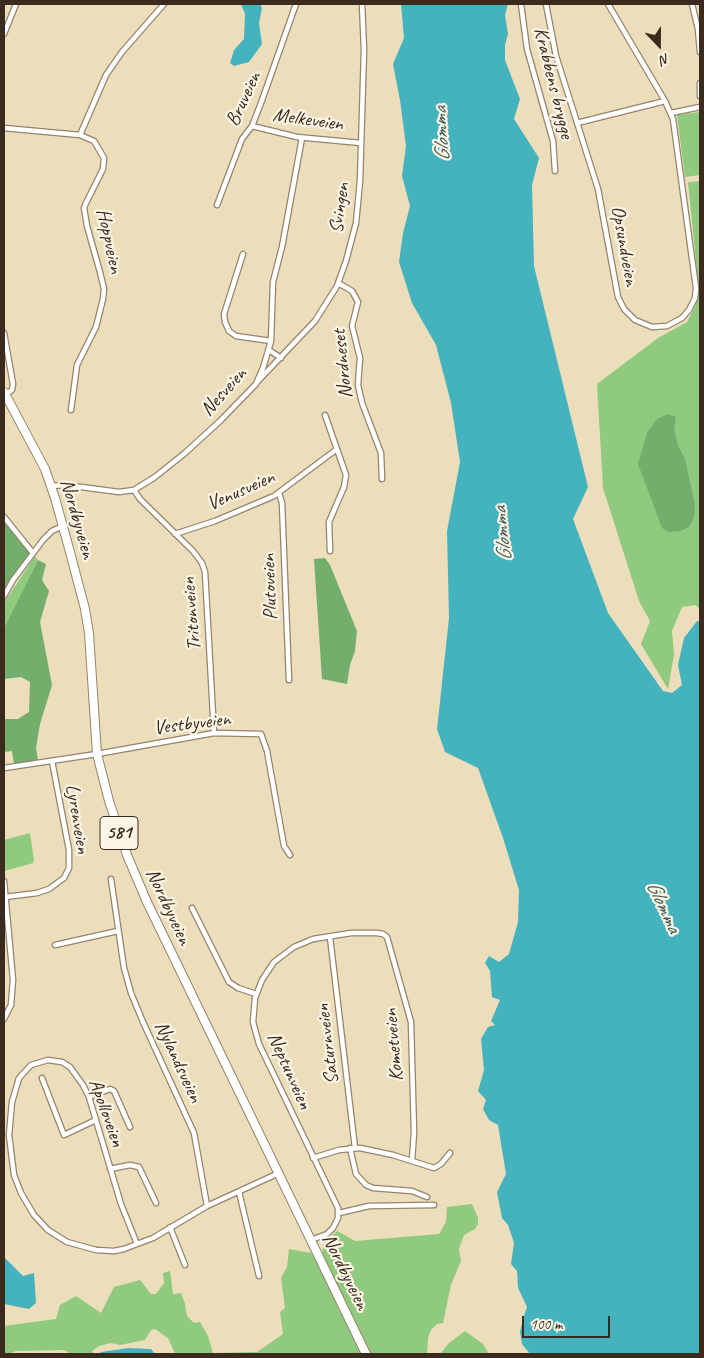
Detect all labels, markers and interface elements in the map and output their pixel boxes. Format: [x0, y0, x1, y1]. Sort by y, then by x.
north arrow [634, 20, 684, 70]
street label: Krabbens brygge [528, 25, 578, 141]
text: N [658, 50, 672, 69]
street label: Bruveien [221, 68, 267, 130]
street label: Melkeveien [271, 103, 345, 137]
water label: Glomma [428, 106, 456, 162]
street label: Svingen [325, 181, 355, 235]
street label: Opsundveien [605, 204, 643, 288]
street label: Hoppveien [90, 206, 128, 276]
street label: Nordneset [327, 328, 359, 400]
street label: Nesveien [196, 362, 252, 422]
street label: Venusveien [204, 466, 278, 516]
street label: Nordbyveien [54, 476, 100, 562]
water label: Glomma [488, 506, 518, 562]
street label: Plutoveien [257, 553, 283, 621]
street label: Tritonveien [177, 576, 207, 652]
street label: Vestbyveien [152, 707, 232, 741]
street label: Lyrenveien [60, 783, 94, 855]
road number: 581 [100, 816, 138, 850]
street label: Nordbyveien [140, 865, 196, 949]
water label: Glomma [640, 877, 686, 937]
street label: Saturnveien [311, 1002, 345, 1086]
street label: Kometveien [379, 1008, 409, 1082]
street label: Nylandsveien [149, 1017, 207, 1107]
street label: Neptunveien [261, 1029, 317, 1113]
street label: Apolloveien [83, 1076, 129, 1150]
street label: Nordbyveien [316, 1230, 374, 1314]
scale bar [524, 1306, 612, 1338]
text: 100 m [530, 1315, 562, 1334]

